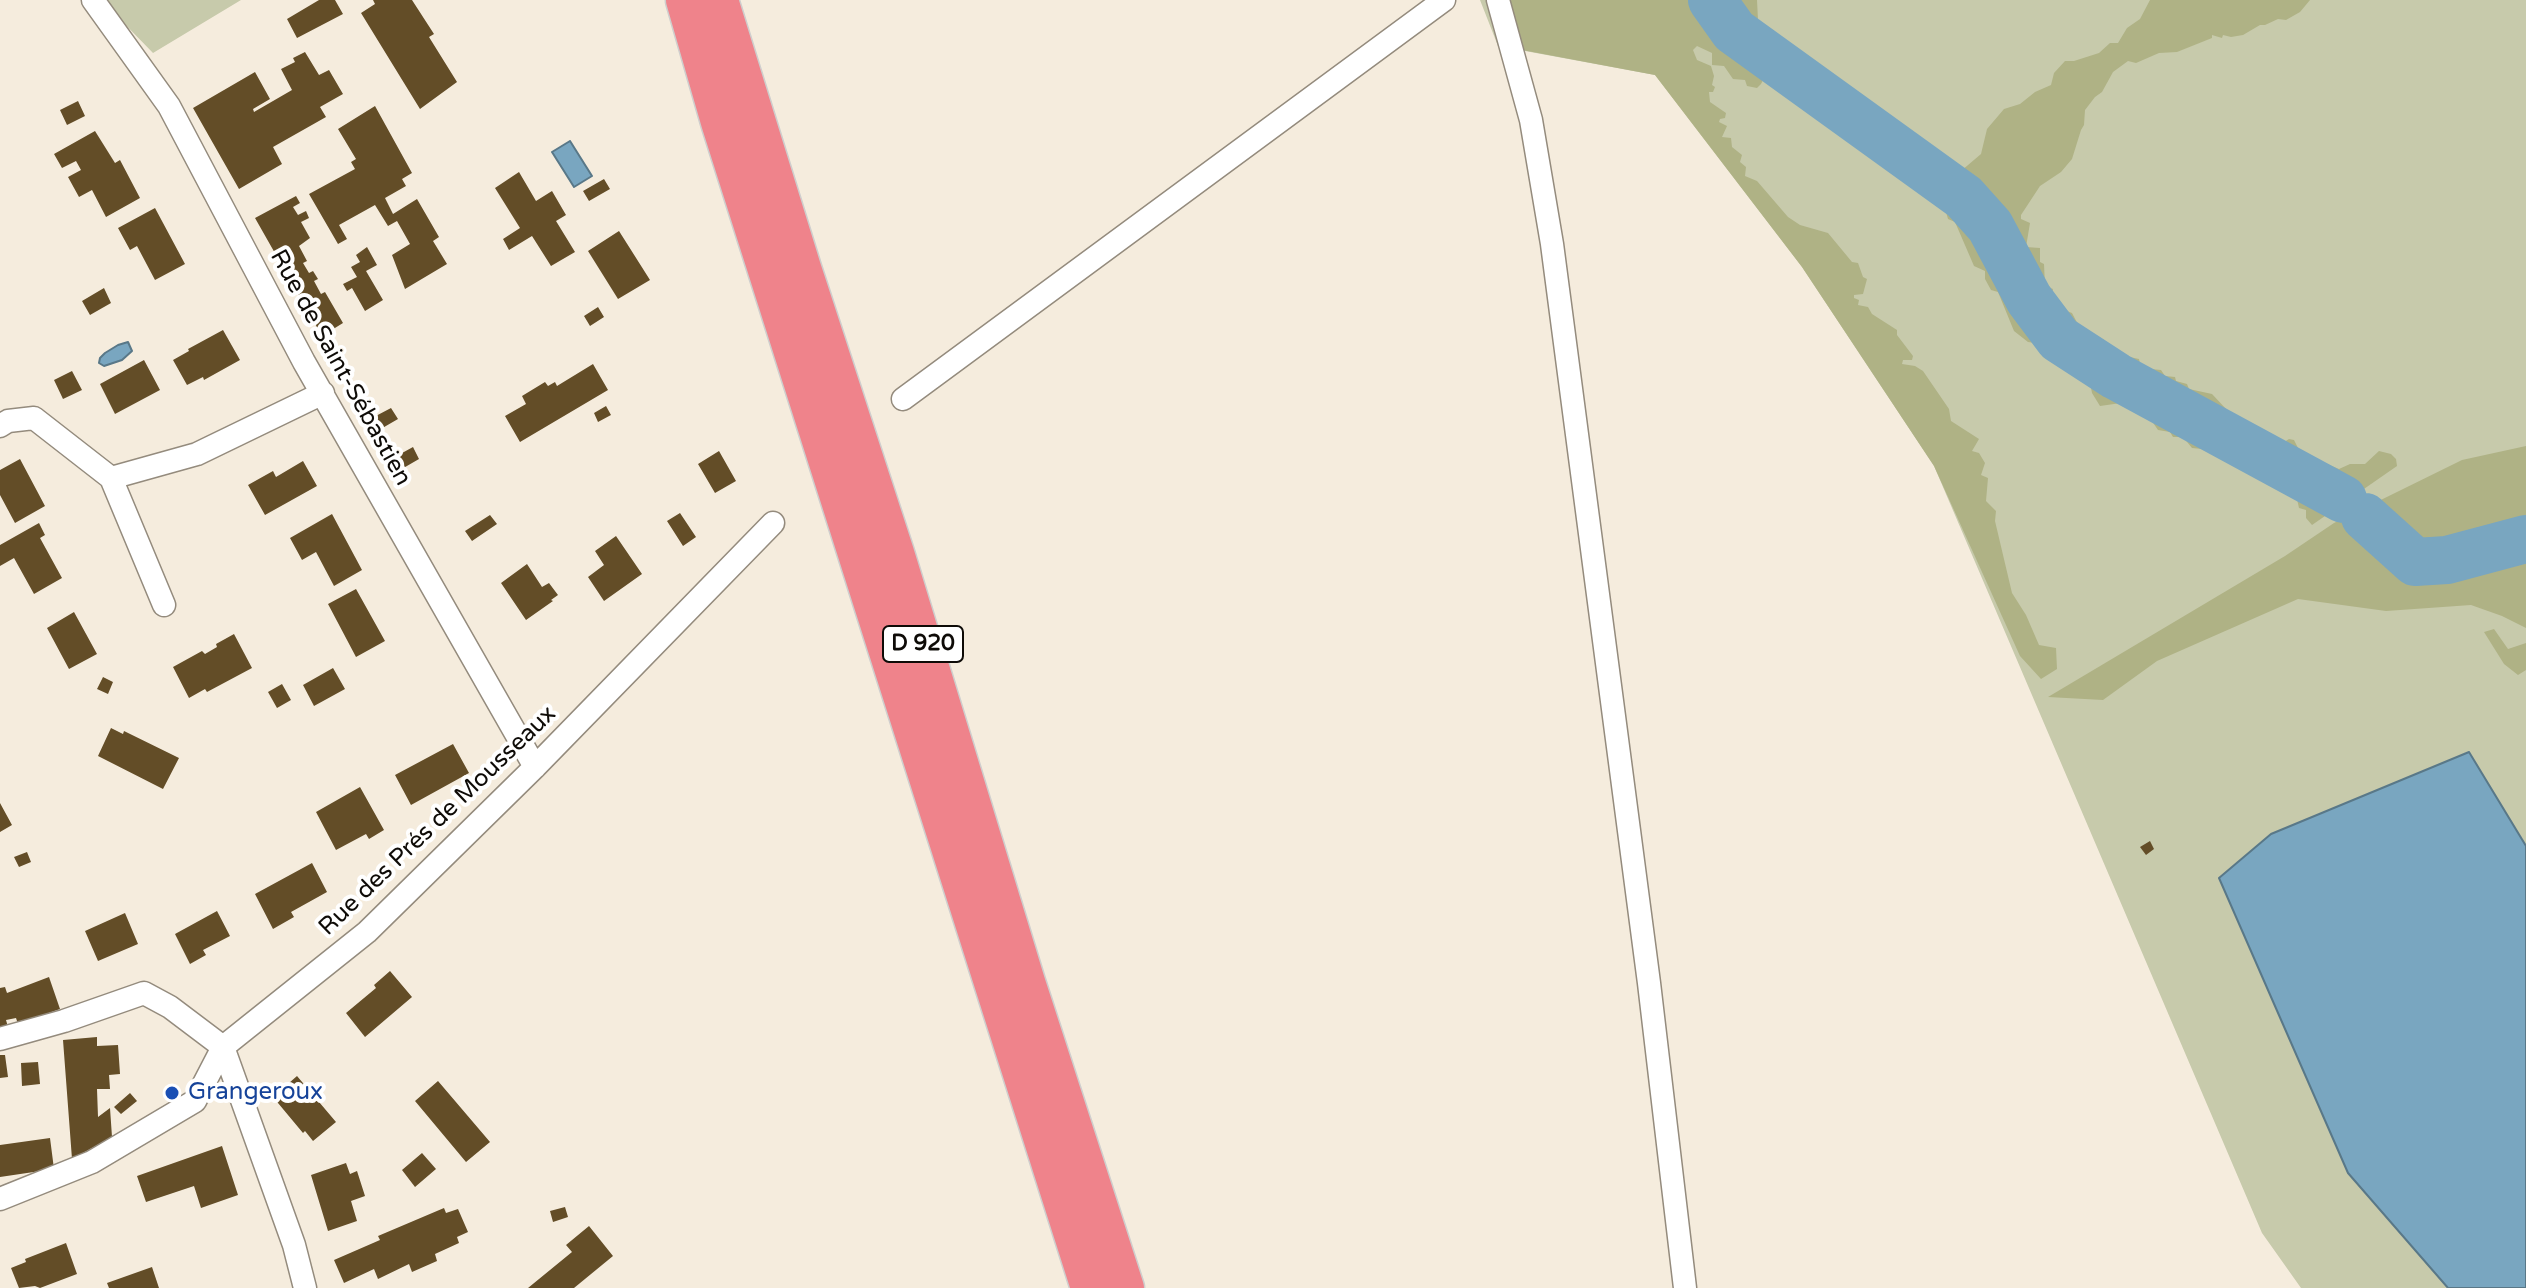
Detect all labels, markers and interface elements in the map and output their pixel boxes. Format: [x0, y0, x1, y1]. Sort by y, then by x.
street label: Rue de Saint-Sébastien [263, 245, 417, 491]
road number: D 920 [883, 626, 963, 662]
street label: Rue des Prés de Mousseaux [313, 700, 563, 942]
place label: Grangeroux [188, 1079, 323, 1107]
marker: Grangeroux [163, 1084, 181, 1102]

